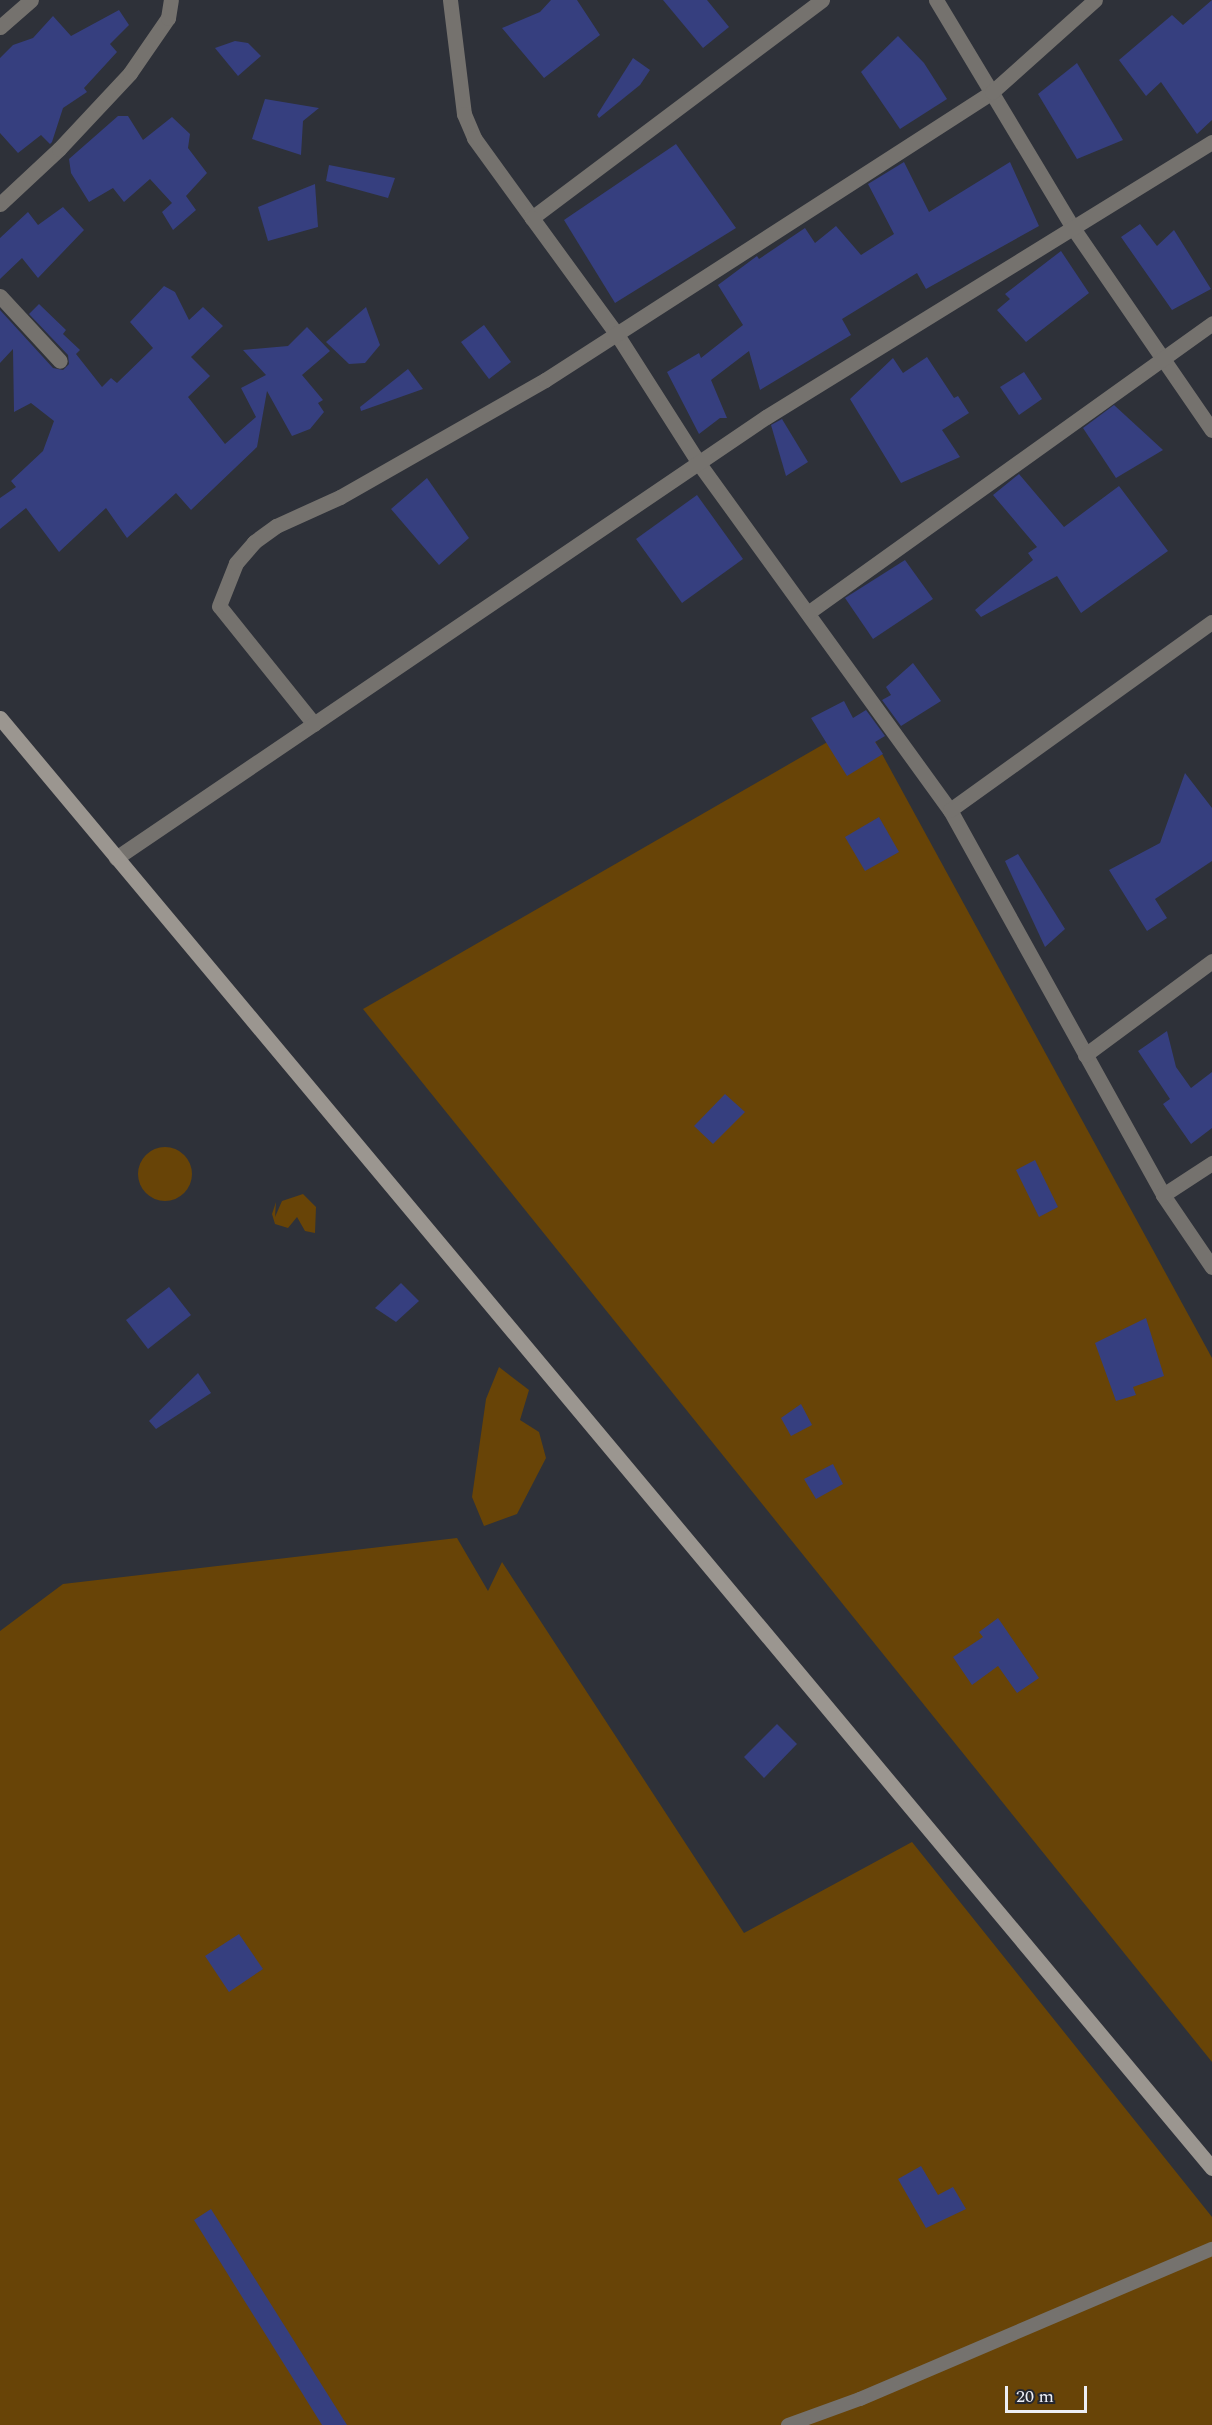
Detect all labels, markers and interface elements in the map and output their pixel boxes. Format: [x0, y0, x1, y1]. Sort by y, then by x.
scale bar [1008, 2374, 1090, 2412]
text: 20 m [1016, 2383, 1054, 2410]

